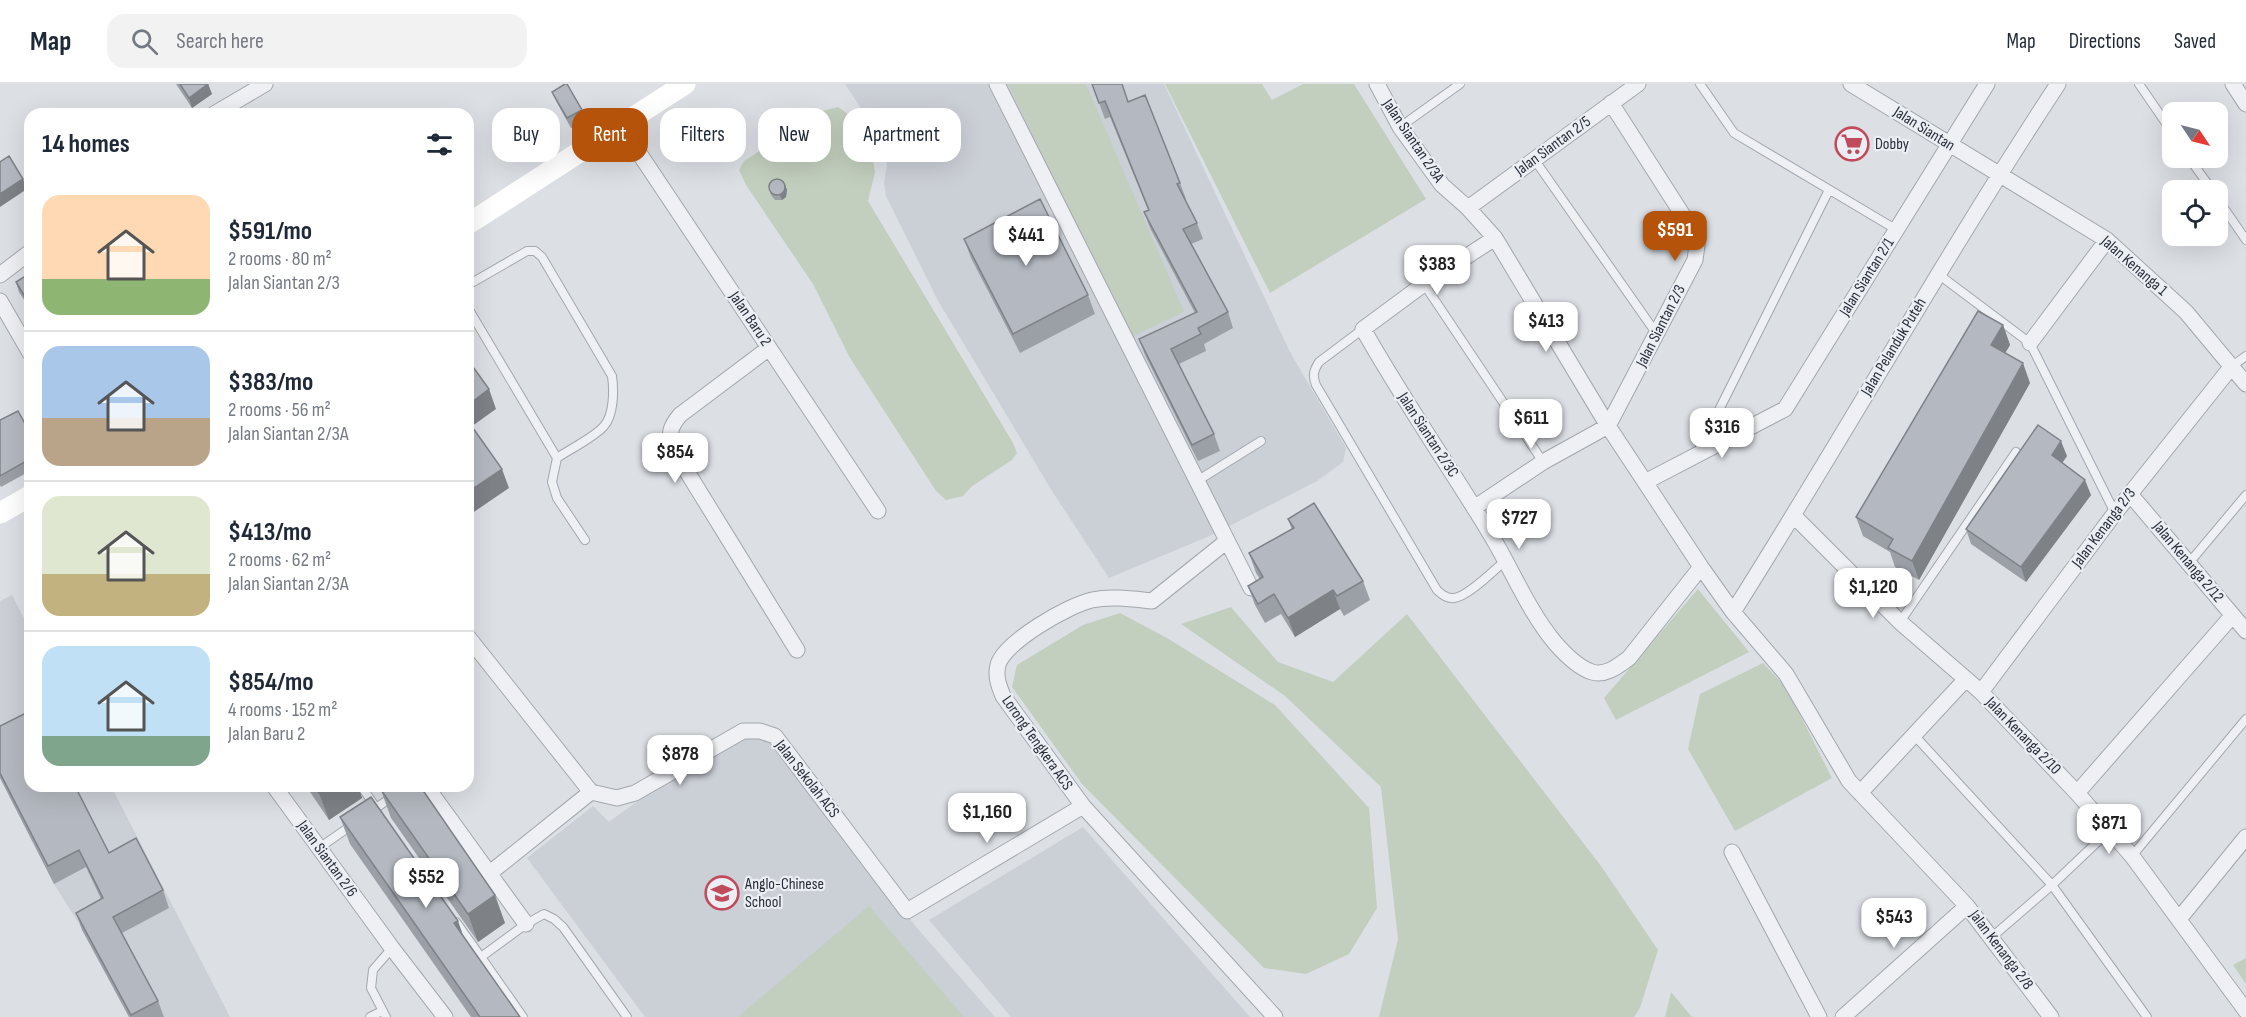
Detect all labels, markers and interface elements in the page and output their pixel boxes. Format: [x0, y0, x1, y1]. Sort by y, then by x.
search box [107, 14, 527, 68]
text: Map [30, 25, 71, 58]
icon: search [128, 25, 161, 58]
text: Search here [176, 28, 264, 55]
text: Map [2006, 29, 2036, 54]
text: Directions [2069, 29, 2141, 54]
text: Saved [2174, 29, 2216, 54]
street label: Jalan Siantan 2/3A [1378, 95, 1448, 186]
street label: Jalan Siantan [1889, 102, 1958, 155]
north arrow [2162, 102, 2228, 168]
map controls [2162, 102, 2228, 246]
chip: Buy [492, 108, 560, 162]
chip: Rent [572, 108, 648, 162]
chip: Filters [660, 108, 746, 162]
chip: New [758, 108, 831, 162]
chip: Apartment [843, 108, 961, 162]
street label: Jalan Siantan 2/5 [1510, 112, 1595, 181]
supermarket icon: Dobby [1834, 126, 1870, 162]
icon: filters [423, 128, 456, 161]
text: 14 homes [42, 129, 130, 160]
place label: Dobby [1875, 135, 1909, 154]
button: locate [2162, 180, 2228, 246]
pin: $591 [1639, 211, 1711, 262]
text: $591/mo [228, 216, 312, 247]
pin: $441 [990, 216, 1062, 267]
text: $591 [1657, 218, 1693, 242]
icon: home [90, 219, 162, 291]
text: $441 [1008, 223, 1044, 247]
street label: Jalan Kenanga 1 [2096, 231, 2171, 300]
street label: Jalan Siantan 2/1 [1835, 234, 1899, 320]
pin: $383 [1401, 245, 1473, 296]
text: 2 rooms · 80 m² [228, 247, 332, 271]
text: $383 [1418, 252, 1456, 276]
text: Jalan Siantan 2/3 [228, 271, 340, 295]
street label: Jalan Siantan 2/3 [1632, 282, 1690, 371]
street label: Jalan Baru 2 [724, 287, 775, 350]
street label: Jalan Pelanduk Puteh [1857, 295, 1931, 400]
pin: $413 [1510, 302, 1582, 353]
text: $413 [1528, 309, 1564, 333]
text: $383/mo [228, 367, 313, 398]
icon: home [90, 370, 162, 442]
street label: Jalan Siantan 2/3C [1393, 388, 1463, 481]
text: 2 rooms · 56 m² [228, 398, 331, 422]
pin: $611 [1495, 399, 1567, 450]
text: $611 [1513, 406, 1549, 430]
pin: $316 [1686, 408, 1758, 459]
text: $316 [1704, 415, 1740, 439]
text: Jalan Siantan 2/3A [228, 422, 349, 446]
pin: $854 [639, 433, 711, 484]
text: $854 [656, 440, 694, 464]
street label: Jalan Kenanga 2/3 [2067, 485, 2140, 572]
pin: $727 [1483, 499, 1555, 550]
text: $727 [1501, 506, 1537, 530]
text: $413/mo [228, 517, 312, 548]
street label: Jalan Kenanga 2/12 [2148, 517, 2227, 606]
icon: home [90, 520, 162, 592]
text: 2 rooms · 62 m² [228, 548, 331, 572]
pin: $1,120 [1824, 568, 1922, 619]
text: Jalan Siantan 2/3A [228, 572, 349, 596]
text: $1,120 [1848, 575, 1898, 599]
text: $854/mo [228, 667, 313, 698]
icon: home [90, 670, 162, 742]
street label: Lorong Tengkera ACS [997, 692, 1077, 794]
street label: Jalan Kenanga 2/10 [1981, 693, 2065, 779]
text: 4 rooms · 152 m² [228, 698, 337, 722]
text: Jalan Baru 2 [228, 722, 305, 746]
pin: $878 [644, 735, 716, 786]
street label: Jalan Sekolah ACS [770, 735, 843, 822]
text: $878 [661, 742, 699, 766]
pin: $1,160 [938, 793, 1036, 844]
text: $1,160 [962, 800, 1012, 824]
pin: $871 [2073, 804, 2145, 855]
text: $871 [2091, 811, 2127, 835]
street label: Jalan Siantan 2/6 [292, 816, 361, 901]
pin: $552 [390, 858, 462, 909]
text: $552 [408, 865, 444, 889]
school or university icon: Anglo-Chinese School [704, 875, 740, 911]
place label: Anglo-Chinese School [744, 875, 824, 912]
pin: $543 [1858, 898, 1930, 949]
text: $543 [1875, 905, 1913, 929]
street label: Jalan Kenanga 2/8 [1964, 906, 2037, 994]

